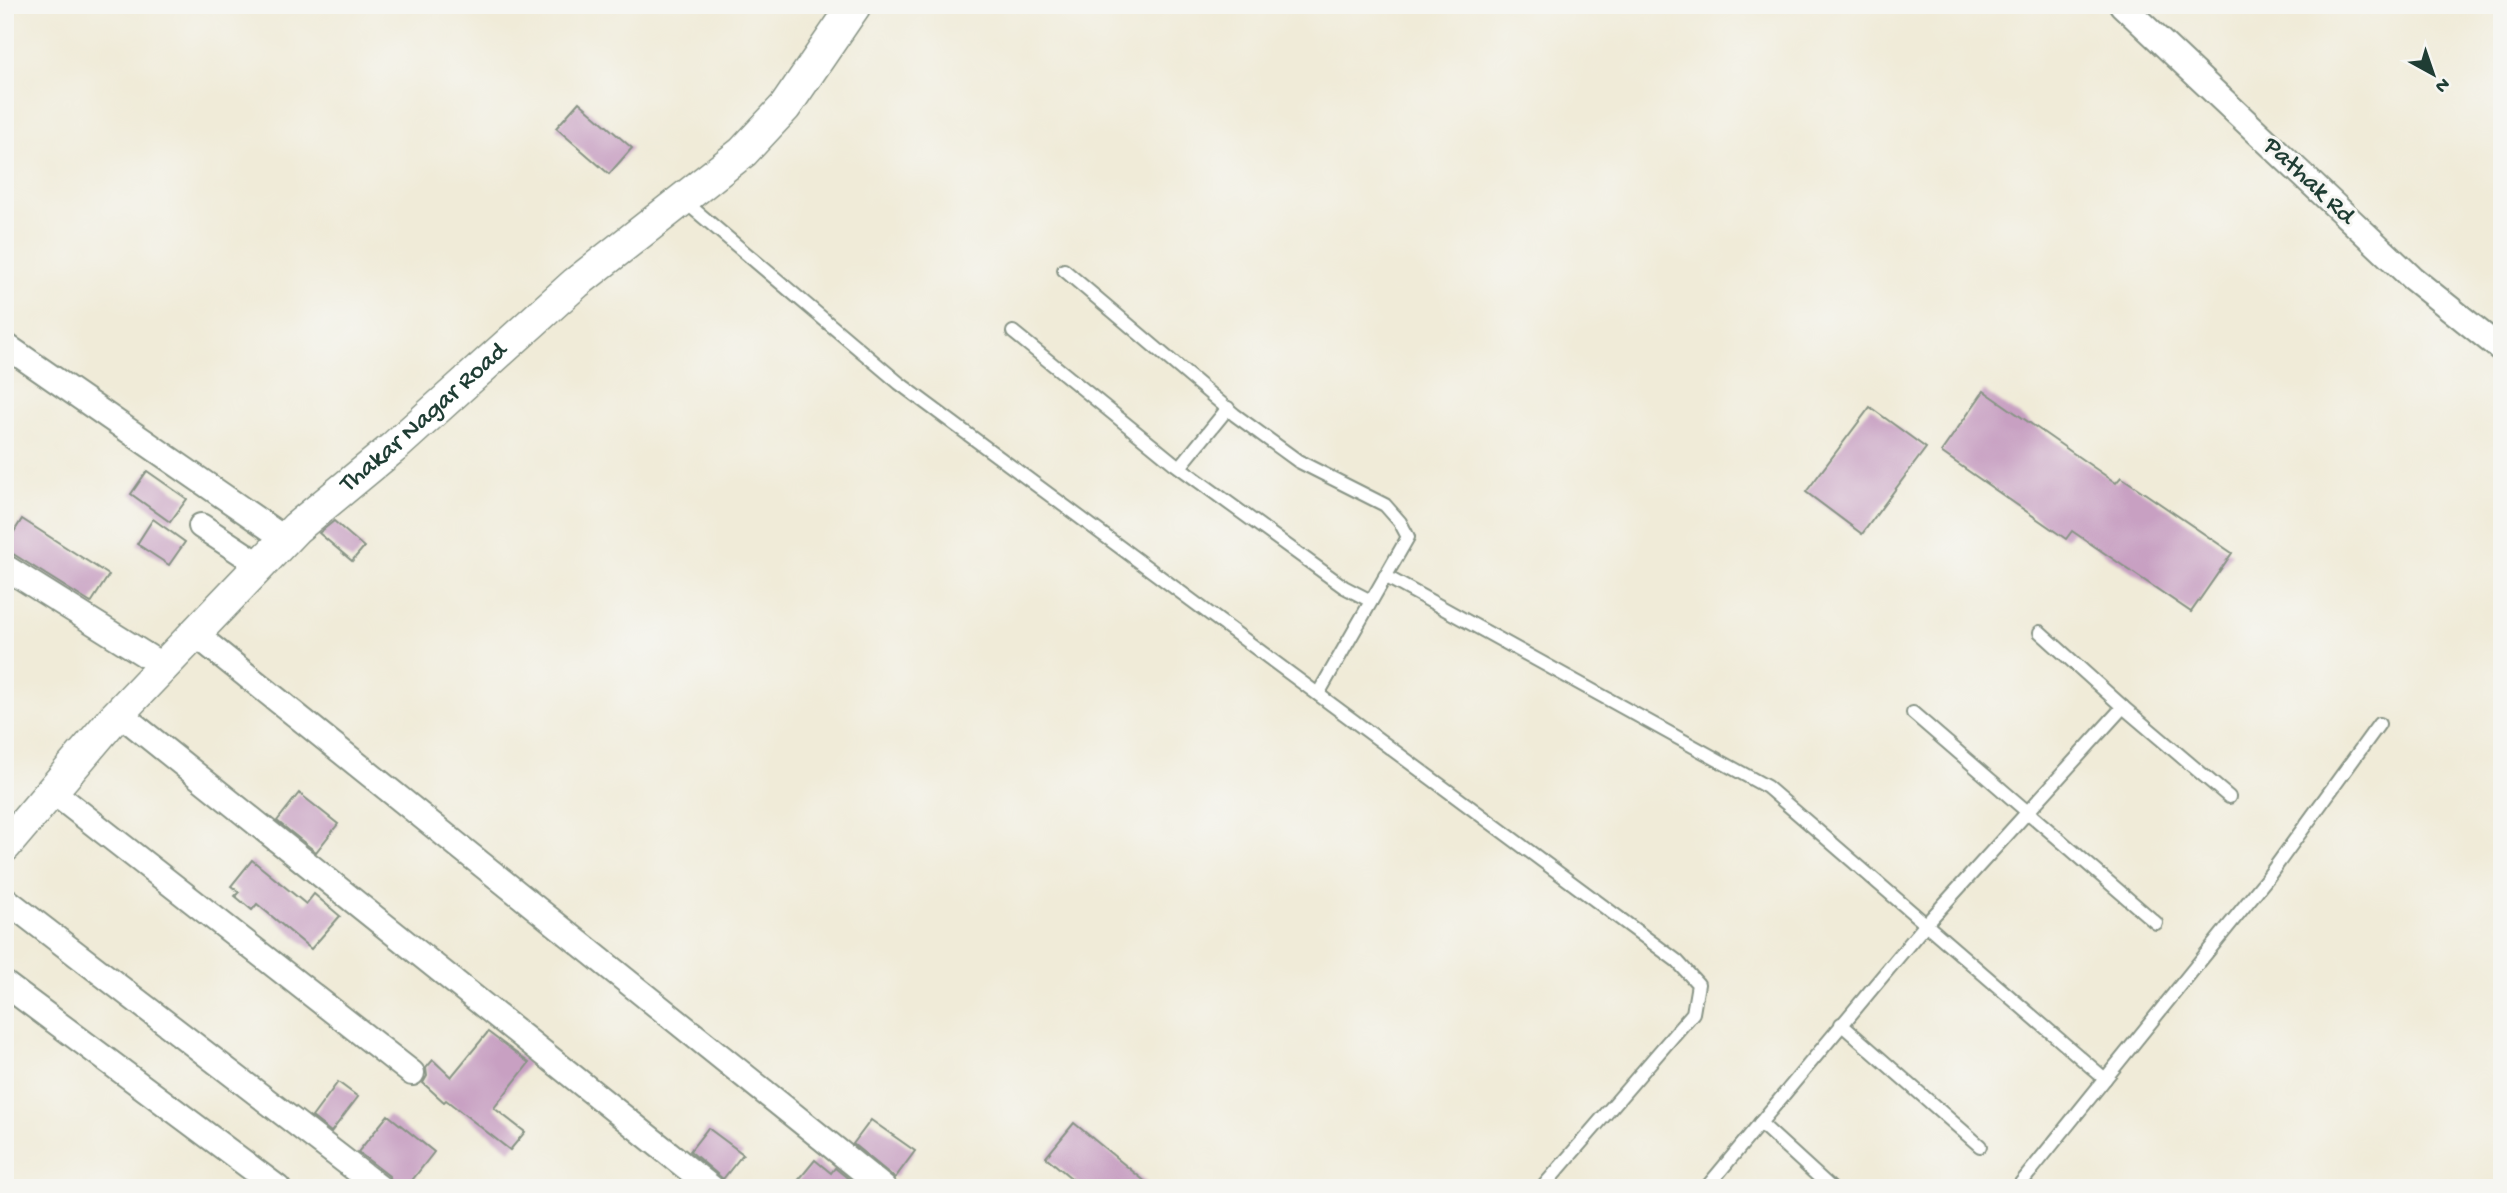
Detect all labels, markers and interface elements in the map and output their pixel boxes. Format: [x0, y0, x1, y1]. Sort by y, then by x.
north arrow [2398, 38, 2468, 108]
text: N [2430, 72, 2454, 97]
street label: Pathak Rd [2255, 131, 2362, 234]
street label: Thakar Nagar Road [333, 335, 516, 501]

